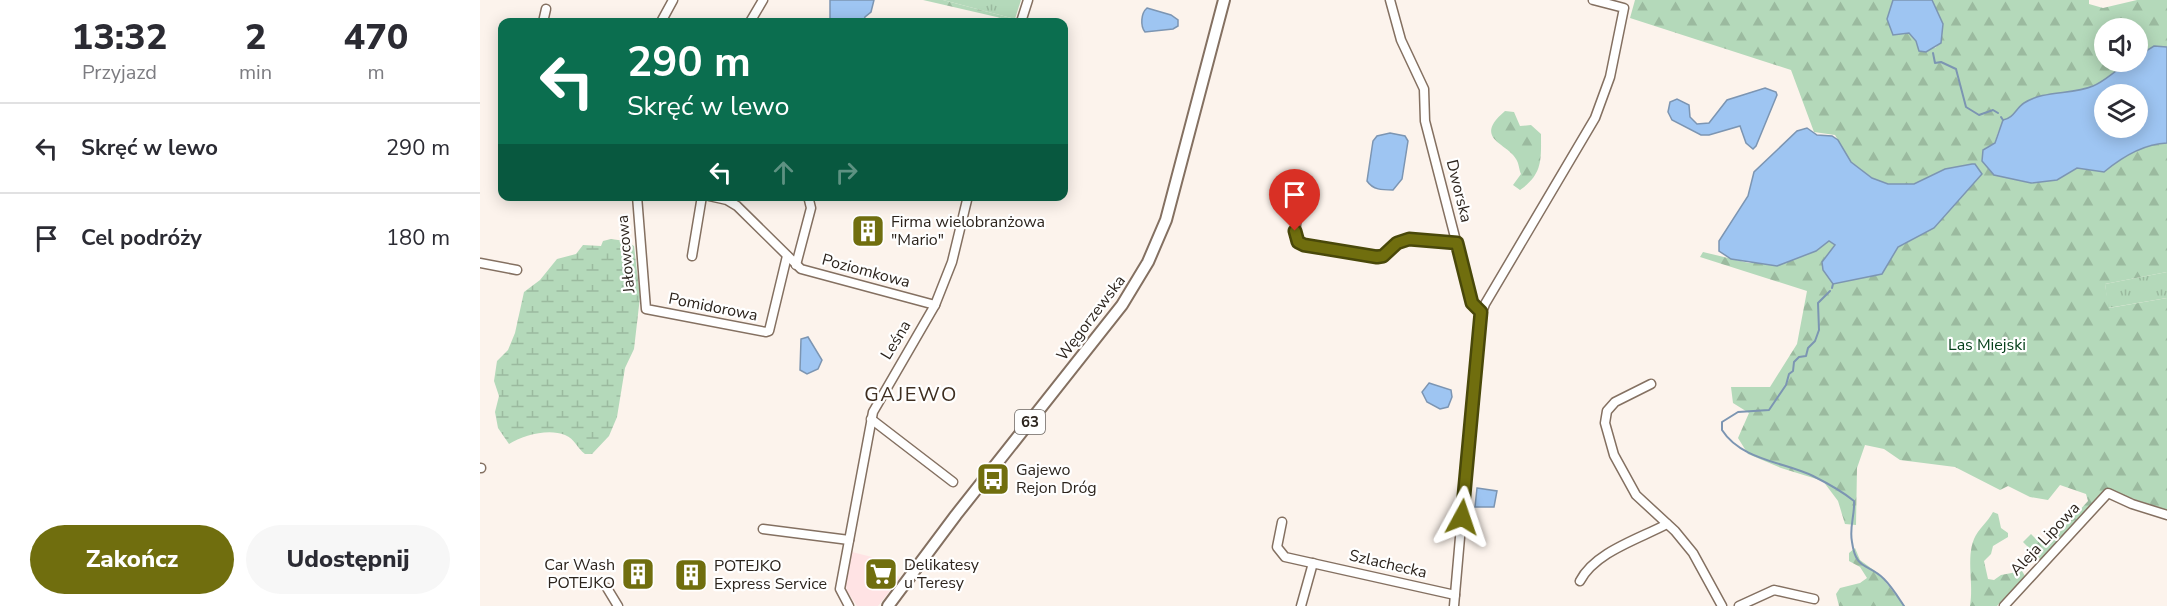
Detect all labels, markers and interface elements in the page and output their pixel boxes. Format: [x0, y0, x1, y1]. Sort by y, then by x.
text: 13:32 [72, 13, 167, 62]
text: 2 [245, 13, 266, 62]
text: 470 [344, 13, 408, 62]
map controls [2094, 18, 2148, 138]
button: sound [2094, 18, 2148, 72]
text: 290 m [627, 34, 751, 91]
icon: left [528, 42, 606, 120]
text: Przyjazd [82, 59, 157, 86]
text: min [239, 59, 272, 86]
text: m [367, 59, 385, 86]
button: layers [2094, 84, 2148, 138]
text: Skręć w lewo [627, 88, 790, 125]
icon: left [30, 132, 63, 165]
text: Skręć w lewo [81, 133, 218, 163]
text: 290 m [386, 133, 450, 163]
icon: left [704, 156, 737, 189]
icon: ahead [767, 156, 800, 189]
icon: right [830, 156, 863, 189]
street label: Dworska [1441, 157, 1477, 225]
pin [1269, 169, 1320, 231]
icon: arrive [1278, 178, 1311, 211]
place label: Firma wielobranżowa "Mario" [891, 211, 1045, 251]
building icon: Firma wielobranżowa "Mario" [850, 213, 886, 249]
street label: Jałowcowa [612, 214, 640, 295]
icon: arrive [30, 222, 63, 255]
text: Cel podróży [81, 223, 202, 253]
text: 180 m [386, 223, 450, 253]
street label: Poziomkowa [819, 249, 913, 293]
street label: Węgorzewska [1051, 271, 1131, 365]
street label: Pomidorowa [666, 288, 760, 326]
street label: Leśna [876, 316, 916, 364]
park label: Las Miejski [1948, 334, 2026, 356]
district label: GAJEWO [864, 381, 958, 408]
road number: 63 [1015, 410, 1045, 434]
place label: Gajewo Rejon Dróg [1016, 459, 1097, 499]
bus stop icon: Gajewo Rejon Dróg [975, 461, 1011, 497]
position arrow [1430, 485, 1494, 549]
street label: Aleja Lipowa [2005, 497, 2085, 581]
button: Zakończ [30, 525, 234, 594]
button: Udostępnij [246, 525, 450, 594]
street label: Szlachecka [1347, 544, 1429, 584]
place label: Car Wash POTEJKO [544, 554, 615, 594]
place label: Delikatesy u Teresy [904, 554, 980, 594]
place label: POTEJKO Express Service [714, 555, 827, 595]
building icon: Car Wash POTEJKO [620, 556, 656, 592]
supermarket icon: Delikatesy u Teresy [863, 556, 899, 592]
building icon: POTEJKO Express Service [673, 557, 709, 593]

